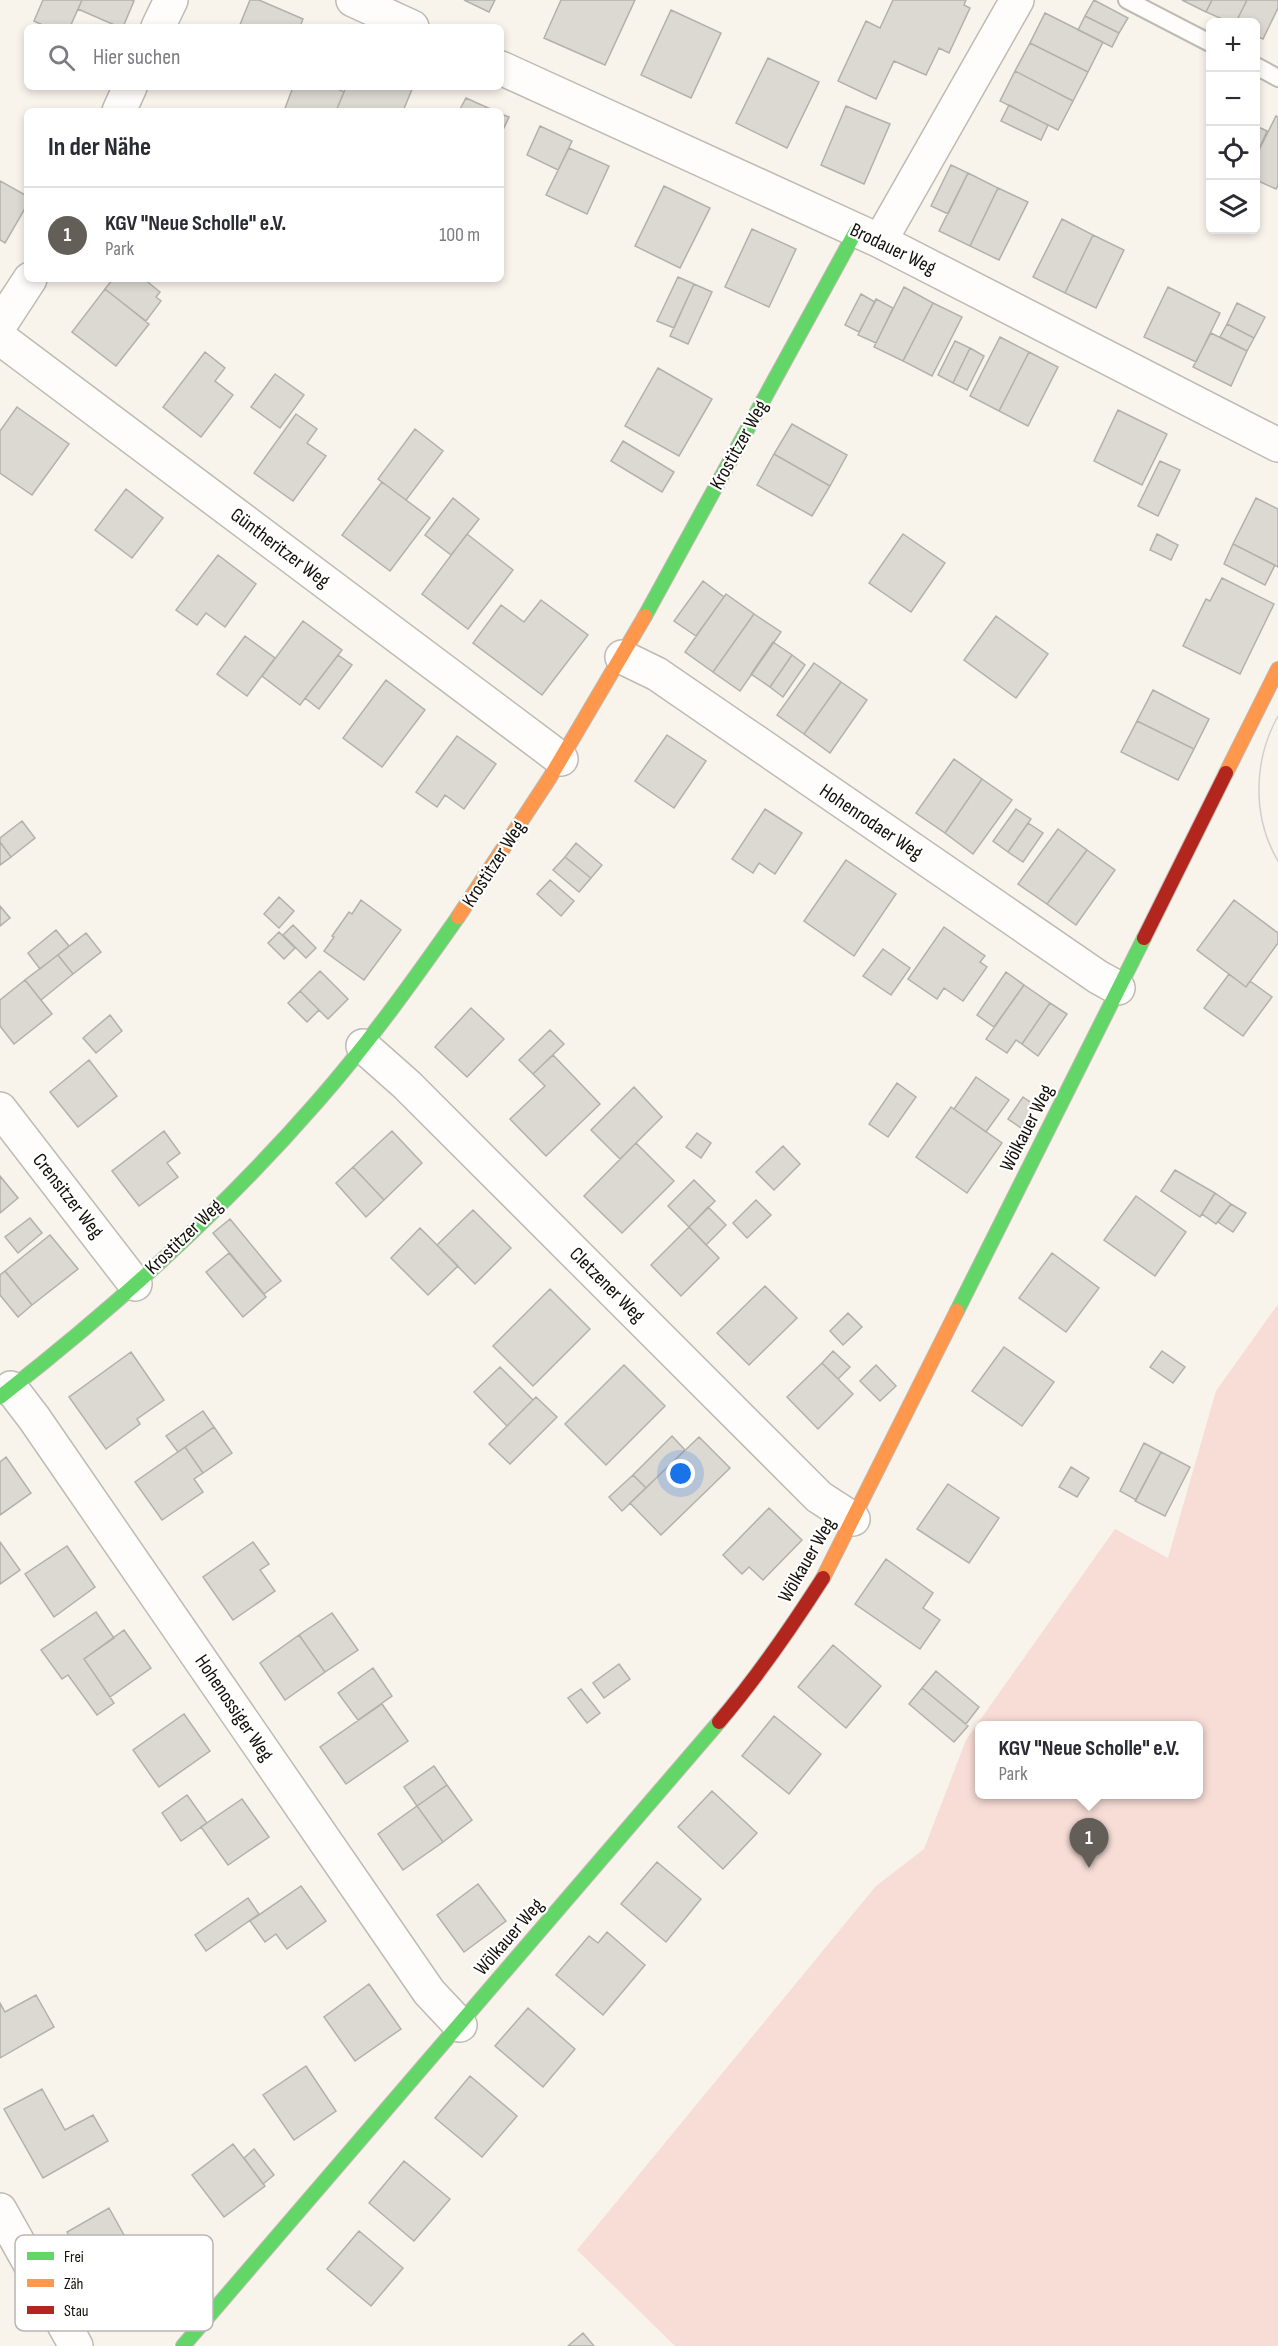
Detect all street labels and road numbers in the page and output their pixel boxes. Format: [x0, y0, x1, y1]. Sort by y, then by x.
street label: Brodauer Weg [846, 218, 940, 280]
street label: Krostitzer Weg [705, 396, 773, 494]
street label: Güntheritzer Weg [226, 503, 334, 593]
street label: Hohenrodaer Weg [815, 779, 927, 865]
street label: Krostitzer Weg [457, 816, 531, 912]
street label: Wölkauer Weg [995, 1081, 1059, 1175]
street label: Crensitzer Weg [27, 1149, 109, 1243]
street label: Krostitzer Weg [140, 1194, 228, 1280]
street label: Cletzener Weg [564, 1242, 650, 1328]
street label: Wölkauer Weg [773, 1513, 841, 1607]
street label: Hohenossiger Weg [190, 1650, 278, 1766]
street label: Wölkauer Weg [469, 1894, 549, 1980]

